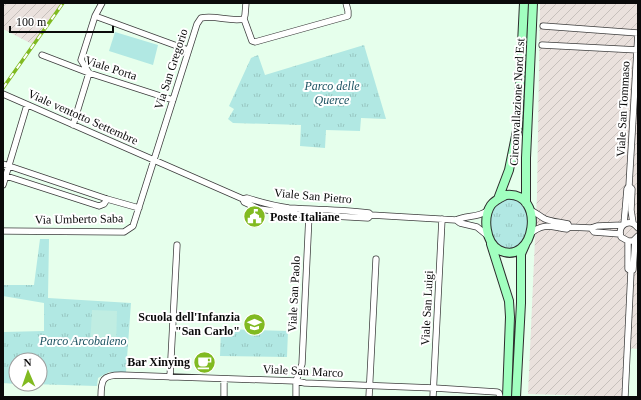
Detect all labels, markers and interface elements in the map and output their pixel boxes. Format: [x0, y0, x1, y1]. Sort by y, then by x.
scale bar [10, 8, 113, 34]
text: 100 m [16, 15, 47, 29]
street label: Via San Gregorio [151, 27, 191, 111]
street label: Circonvallazione Nord Est [507, 37, 527, 166]
street label: Viale Porta [83, 53, 139, 83]
street label: Viale San Tommaso [613, 61, 633, 157]
park label: Parco delle Querce [303, 79, 360, 107]
street label: Viale ventotto Settembre [26, 86, 140, 148]
street label: Viale San Pietro [274, 186, 352, 206]
public building icon: Poste Italiane [242, 204, 268, 230]
place label: Poste Italiane [270, 210, 340, 224]
street label: Via Umberto Saba [35, 211, 124, 227]
street label: Viale San Paolo [285, 255, 303, 333]
street label: Viale San Luigi [418, 269, 436, 346]
place label: Scuola dell'Infanzia "San Carlo" [138, 310, 240, 338]
school or university icon: Scuola dell'Infanzia "San Carlo" [242, 311, 268, 337]
park label: Parco Arcobaleno [38, 334, 127, 348]
cafe icon: Bar Xinying [192, 349, 218, 375]
north arrow [8, 352, 48, 392]
place label: Bar Xinying [127, 355, 190, 369]
text: N [23, 356, 32, 368]
street label: Viale San Marco [262, 362, 344, 380]

